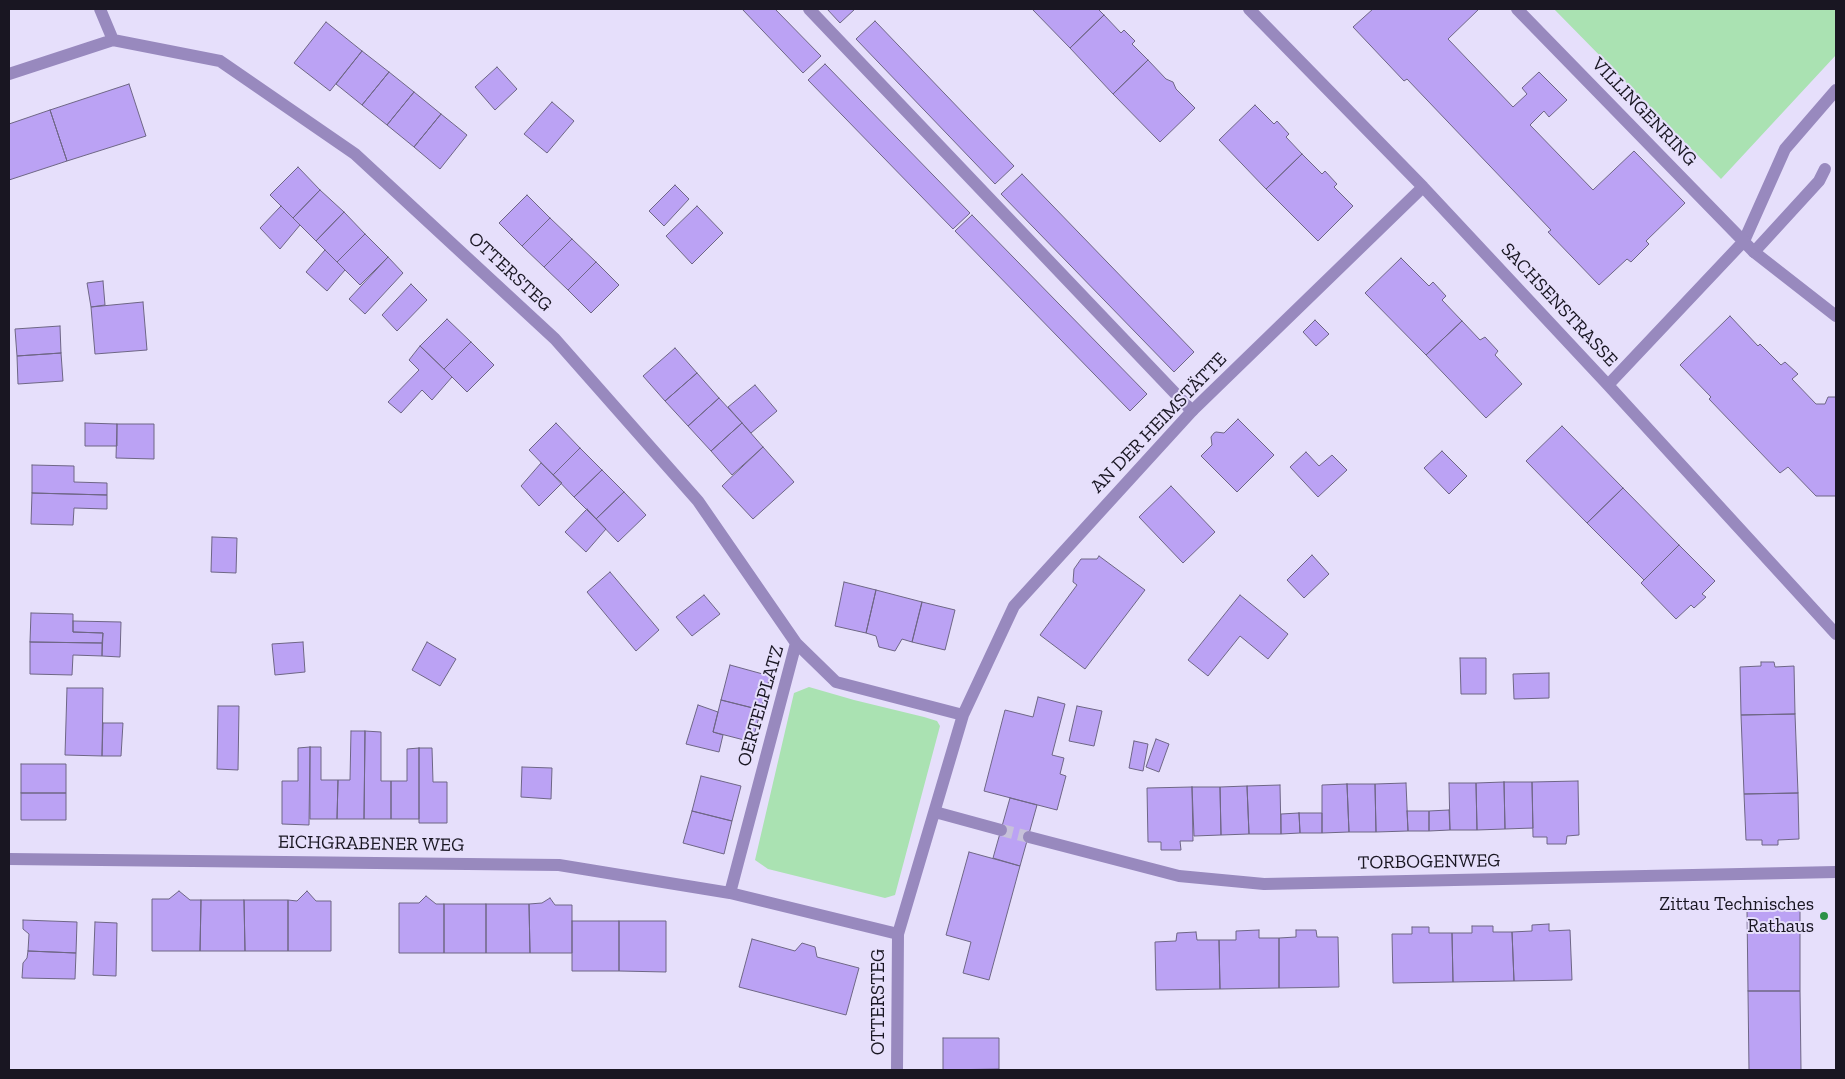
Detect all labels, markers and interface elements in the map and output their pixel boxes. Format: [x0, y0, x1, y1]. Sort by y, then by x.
street label: VILLINGENRING [1586, 53, 1702, 171]
street label: OTTERSTEG [463, 227, 557, 317]
street label: SACHSENSTRASSE [1496, 238, 1622, 372]
street label: AN DER HEIMSTÄTTE [1086, 348, 1232, 498]
street label: OERTELPLATZ [733, 643, 789, 769]
street label: EICHGRABENER WEG [278, 831, 464, 857]
street label: TORBOGENWEG [1357, 849, 1501, 875]
place label: Zittau Technisches Rathaus [1659, 894, 1814, 938]
marker: Zittau Technisches Rathaus [1818, 910, 1830, 922]
street label: OTTERSTEG [868, 949, 890, 1055]

